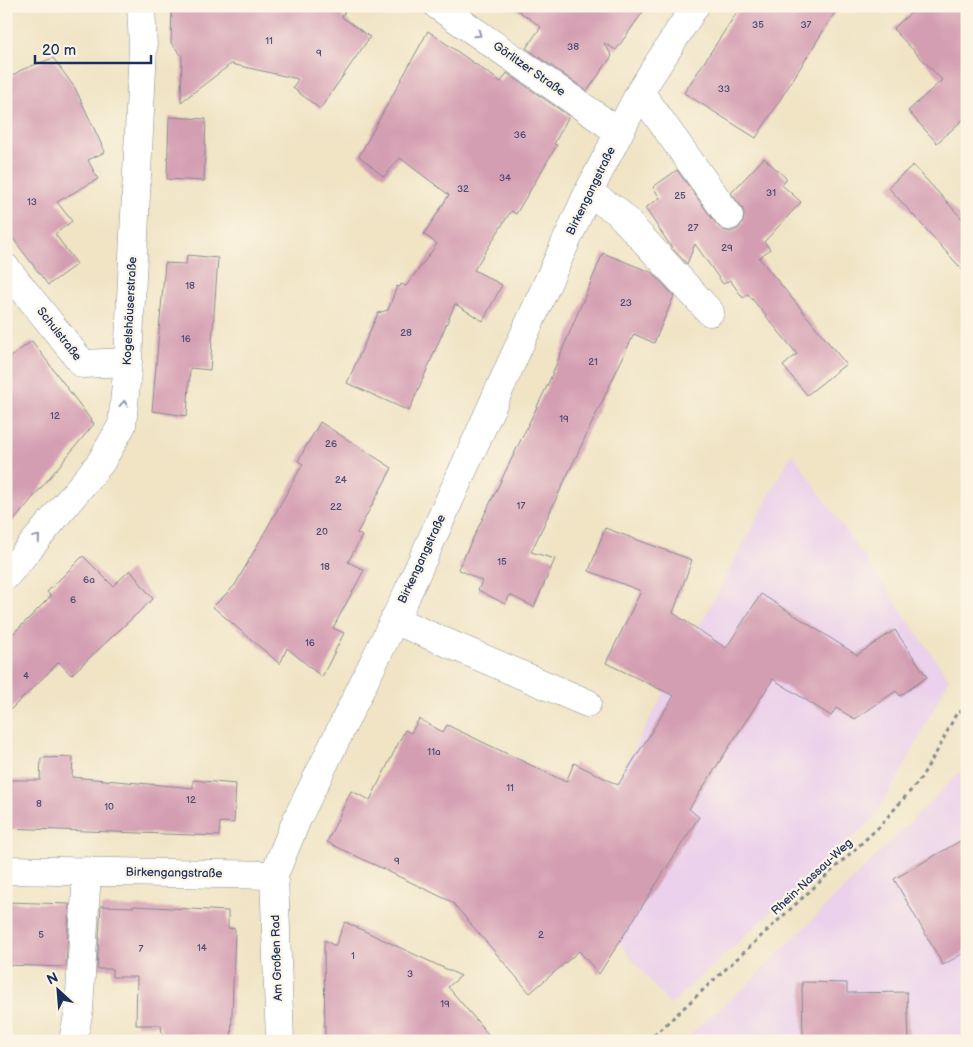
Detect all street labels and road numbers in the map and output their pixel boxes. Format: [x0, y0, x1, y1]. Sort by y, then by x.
street label: Görlitzer Straße [490, 39, 568, 99]
street label: Birkengangstraße [563, 144, 619, 238]
street label: Kogelshäuserstraße [120, 256, 140, 366]
street label: Schulstraße [33, 304, 85, 364]
street label: Birkengangstraße [395, 512, 449, 606]
street label: Rhein-Nassau-Weg [768, 835, 856, 919]
street label: Birkengangstraße [126, 865, 222, 881]
street label: Am Großen Rad [268, 914, 286, 1001]

